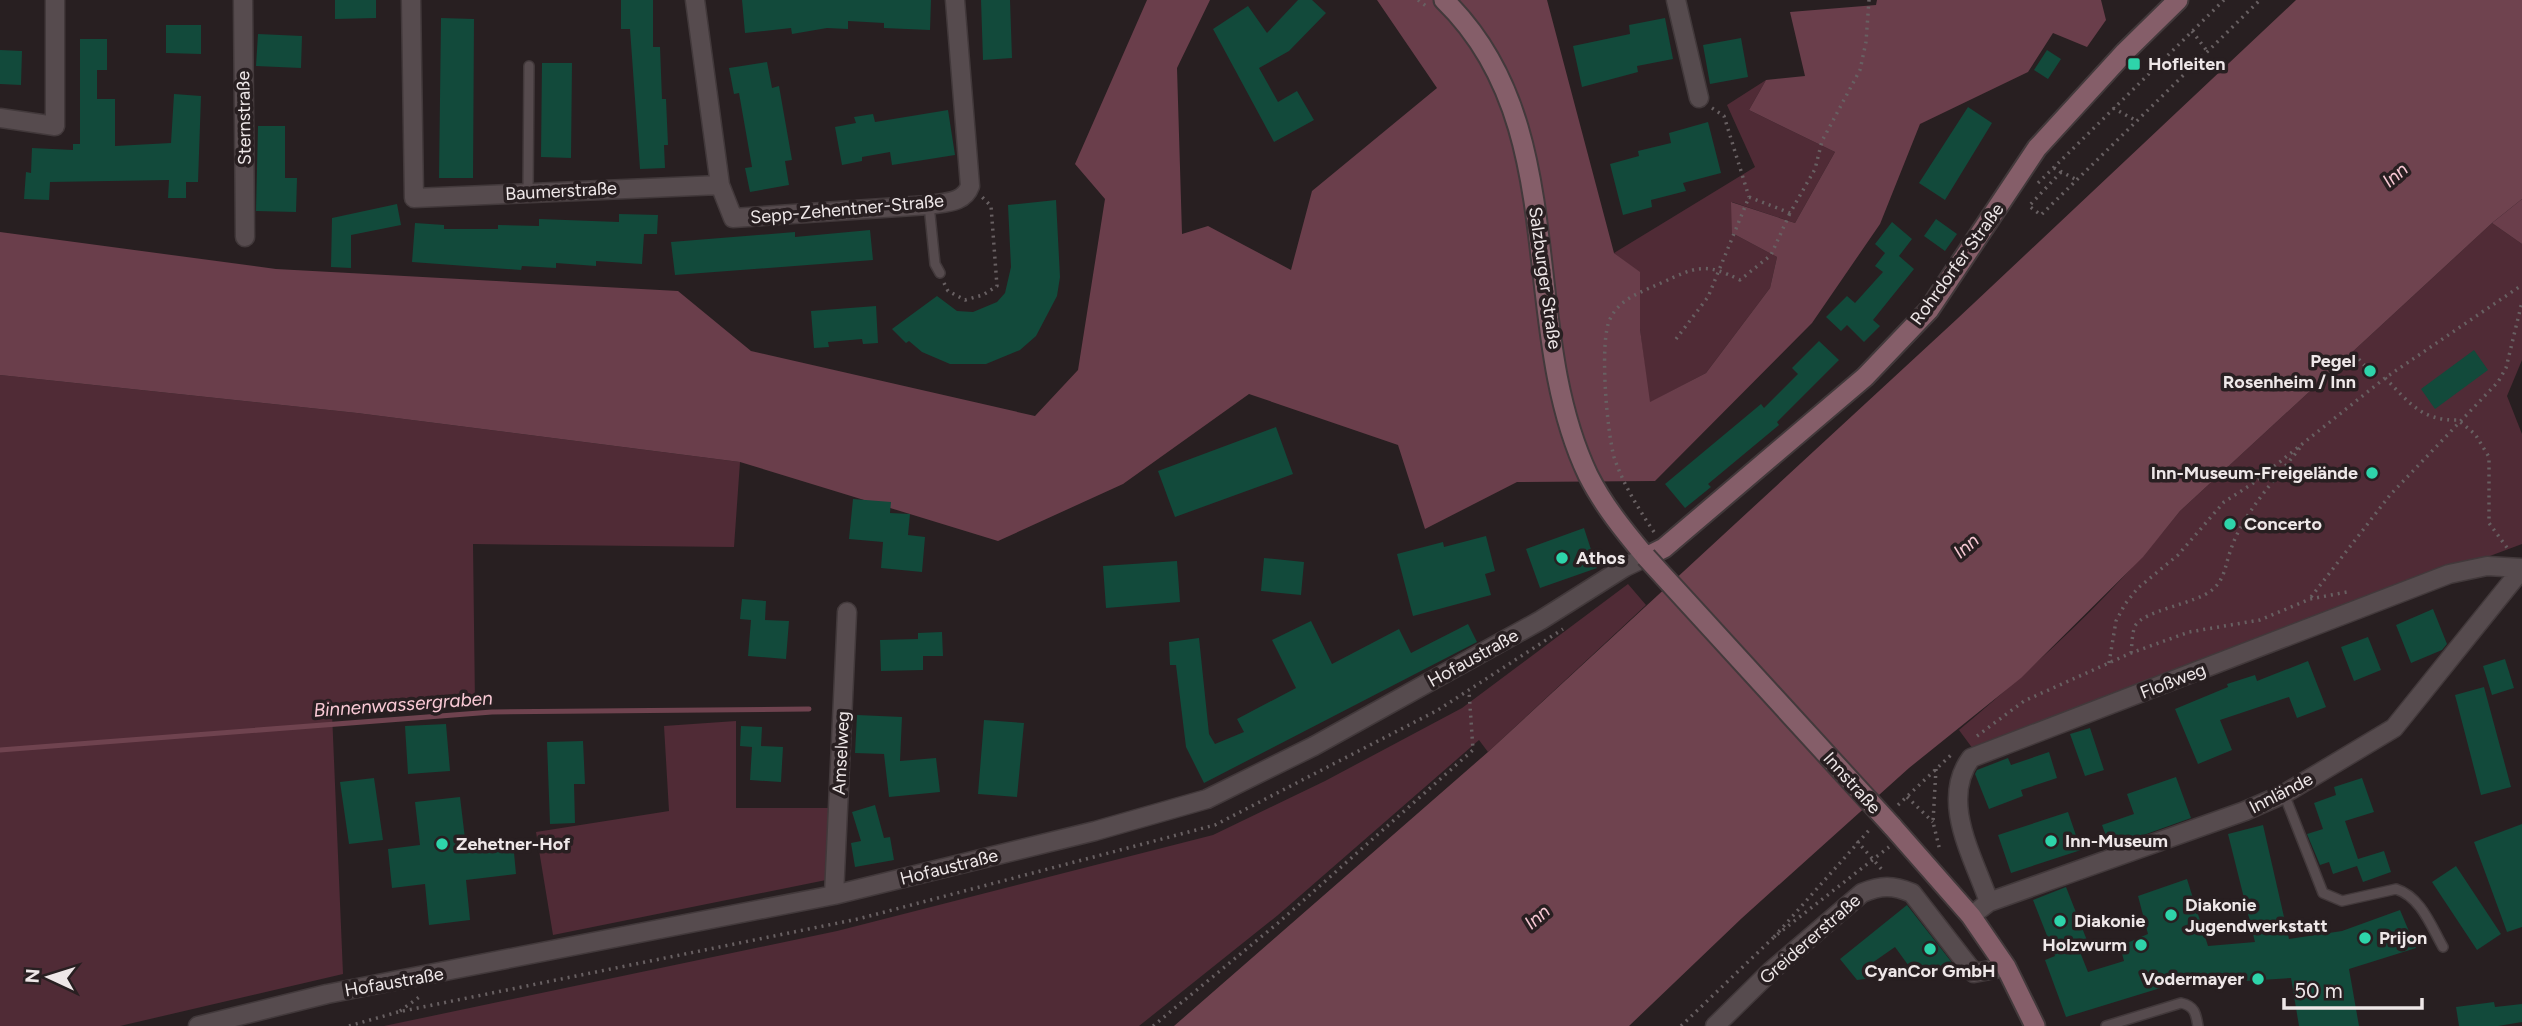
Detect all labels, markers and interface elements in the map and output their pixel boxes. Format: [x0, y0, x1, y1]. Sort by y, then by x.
place label: Hofleiten [2148, 53, 2225, 75]
marker: Hofleiten [2126, 56, 2142, 72]
street label: Sternstraße [232, 71, 256, 165]
water label: Inn [2378, 157, 2413, 192]
street label: Baumerstraße [505, 177, 618, 205]
street label: Sepp-Zehentner-Straße [749, 190, 945, 228]
street label: Rohrdorfer Straße [1906, 199, 2009, 329]
street label: Salzburger Straße [1524, 205, 1566, 351]
place label: Pegel Rosenheim / Inn [2223, 350, 2356, 393]
marker: Pegel Rosenheim / Inn [2362, 363, 2378, 379]
place label: Inn-Museum-Freigelände [2151, 462, 2358, 484]
marker: Inn-Museum-Freigelände [2364, 465, 2380, 481]
place label: Concerto [2244, 513, 2322, 535]
marker: Concerto [2222, 516, 2238, 532]
water label: Inn [1949, 528, 1984, 563]
place label: Athos [1576, 547, 1626, 569]
marker: Athos [1554, 550, 1570, 566]
street label: Hofaustraße [1424, 624, 1522, 692]
street label: Floßweg [2137, 658, 2209, 704]
water label: Binnenwassergraben [313, 686, 494, 722]
street label: Amselweg [828, 710, 854, 796]
street label: Innstraße [1819, 748, 1886, 819]
street label: Innlände [2245, 768, 2317, 818]
place label: Inn-Museum [2065, 830, 2168, 852]
place label: Zehetner-Hof [456, 833, 571, 855]
marker: Inn-Museum [2043, 833, 2059, 849]
marker: Zehetner-Hof [434, 836, 450, 852]
street label: Hofaustraße [898, 844, 1000, 890]
street label: Greidererstraße [1755, 889, 1865, 989]
place label: Diakonie Jugendwerkstatt [2185, 894, 2328, 937]
water label: Inn [1520, 899, 1555, 934]
marker: Diakonie Jugendwerkstatt [2163, 907, 2179, 923]
place label: Diakonie [2074, 910, 2146, 932]
marker: Diakonie [2052, 913, 2068, 929]
place label: Prijon [2379, 927, 2427, 949]
marker: Prijon [2357, 930, 2373, 946]
place label: Holzwurm [2042, 934, 2127, 956]
marker: Holzwurm [2133, 937, 2149, 953]
marker: CyanCor GmbH [1922, 941, 1938, 957]
north arrow [14, 942, 84, 1012]
place label: CyanCor GmbH [1865, 960, 1995, 982]
street label: Hofaustraße [343, 962, 445, 1002]
scale bar [2284, 967, 2422, 1011]
text: N [21, 968, 45, 984]
place label: Vodermayer [2142, 968, 2244, 990]
marker: Vodermayer [2250, 971, 2266, 987]
text: 50 m [2294, 978, 2343, 1003]

